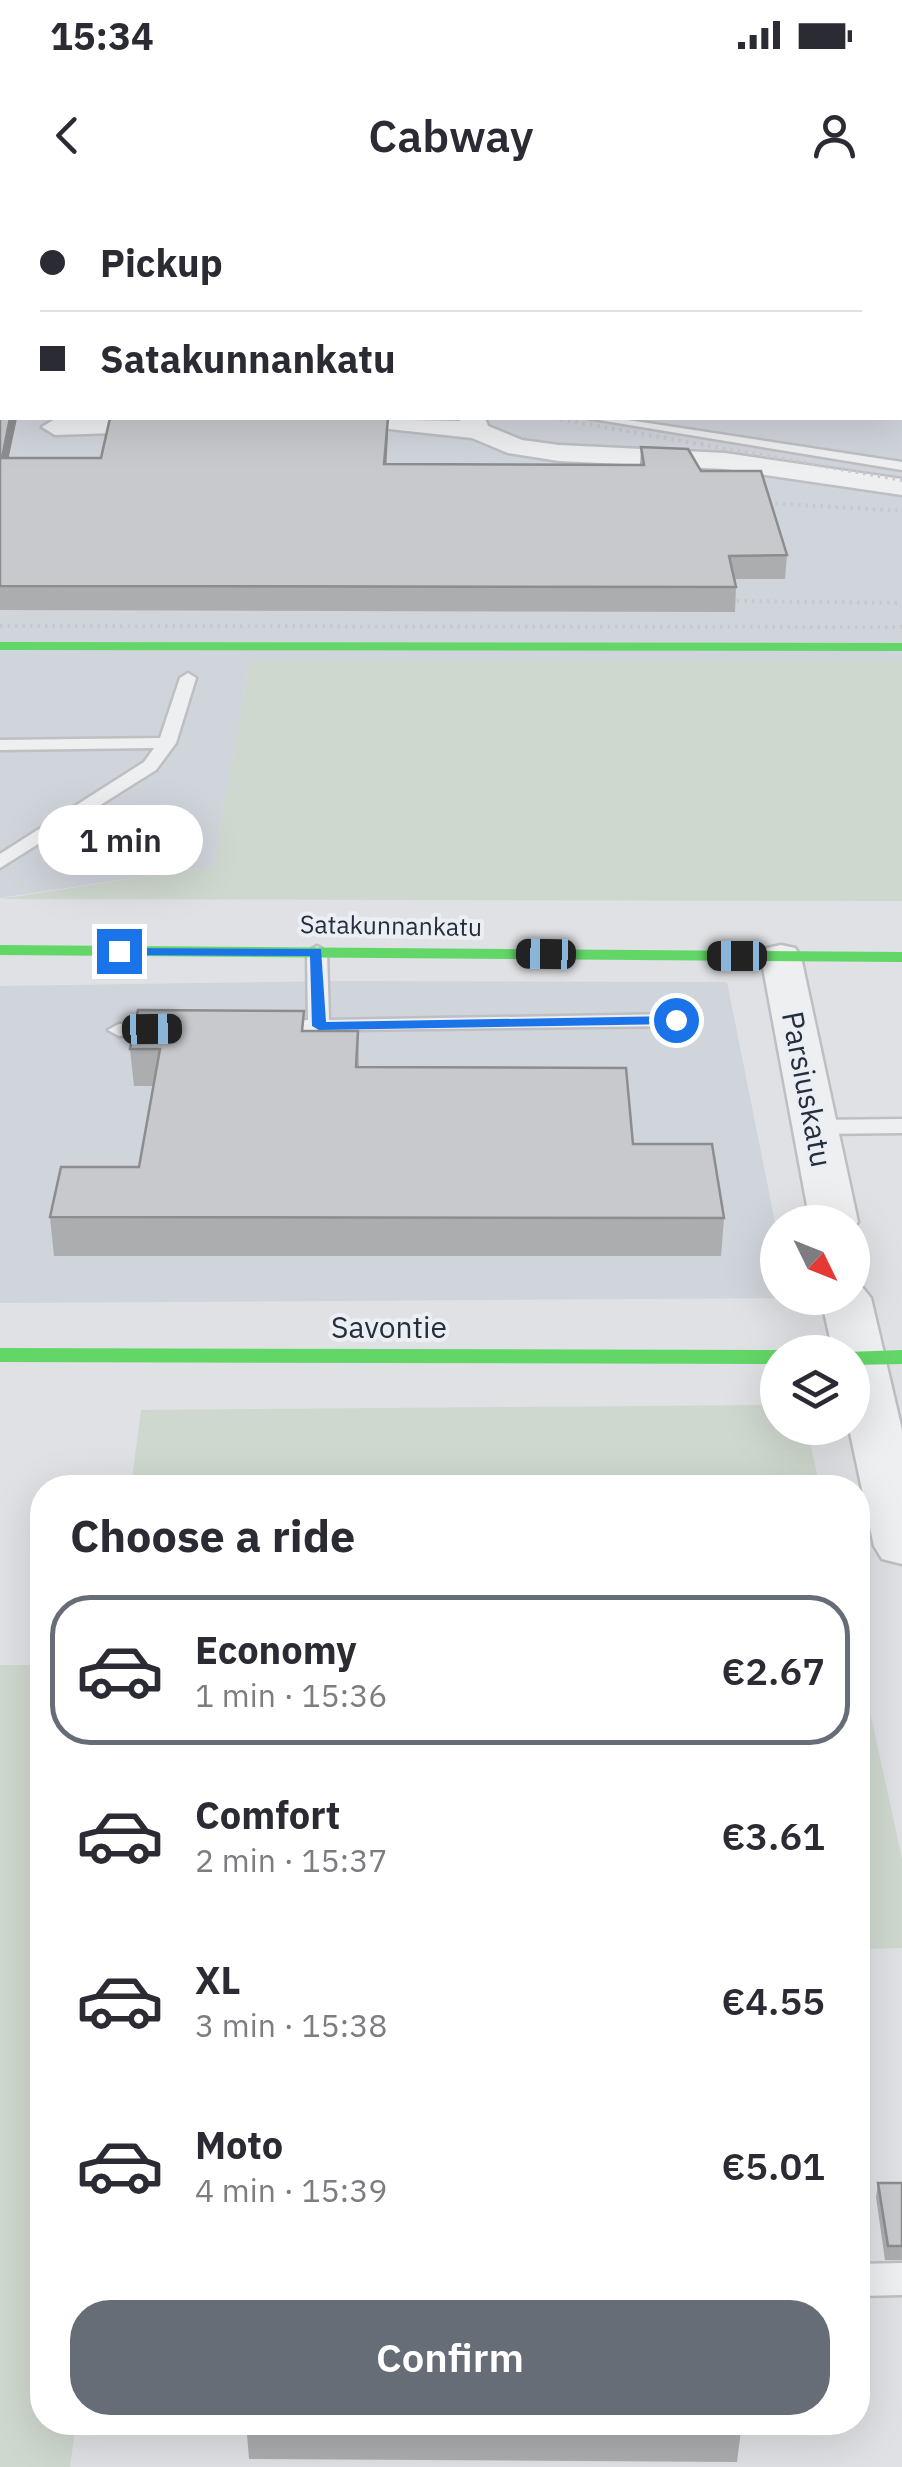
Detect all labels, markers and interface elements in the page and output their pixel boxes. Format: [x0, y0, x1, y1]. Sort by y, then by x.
text: 15:34 [50, 11, 154, 60]
text: Cabway [368, 106, 534, 164]
icon: back [40, 108, 95, 163]
icon: person [807, 108, 862, 163]
text: Pickup [100, 238, 223, 287]
text: Satakunnankatu [100, 334, 396, 383]
callout: 1 min [36, 806, 202, 876]
text: 1 min [79, 819, 162, 861]
street label: Satakunnankatu [299, 907, 483, 943]
route end [97, 929, 142, 974]
car [516, 938, 576, 970]
car [707, 941, 767, 971]
route start [654, 998, 699, 1043]
street label: Parsiuskatu [774, 1008, 842, 1170]
car [122, 1013, 182, 1045]
north arrow [760, 1205, 870, 1315]
map controls [760, 1205, 870, 1445]
street label: Savontie [331, 1307, 447, 1346]
button: layers [760, 1335, 870, 1445]
text: Choose a ride [70, 1506, 355, 1564]
icon: car [75, 1625, 165, 1715]
text: Economy [195, 1625, 357, 1674]
text: €2.67 [721, 1646, 825, 1695]
text: 1 min · 15:36 [195, 1674, 388, 1716]
icon: car [75, 1790, 165, 1880]
text: Comfort [195, 1790, 340, 1839]
text: €3.61 [721, 1811, 825, 1860]
text: 2 min · 15:37 [195, 1839, 388, 1881]
icon: car [75, 1955, 165, 2045]
text: XL [195, 1955, 241, 2004]
text: €4.55 [721, 1976, 825, 2025]
text: 3 min · 15:38 [195, 2004, 388, 2046]
icon: car [75, 2120, 165, 2210]
text: Moto [195, 2120, 283, 2169]
text: €5.01 [721, 2141, 825, 2190]
text: 4 min · 15:39 [195, 2169, 388, 2211]
button: Confirm [70, 2300, 830, 2415]

